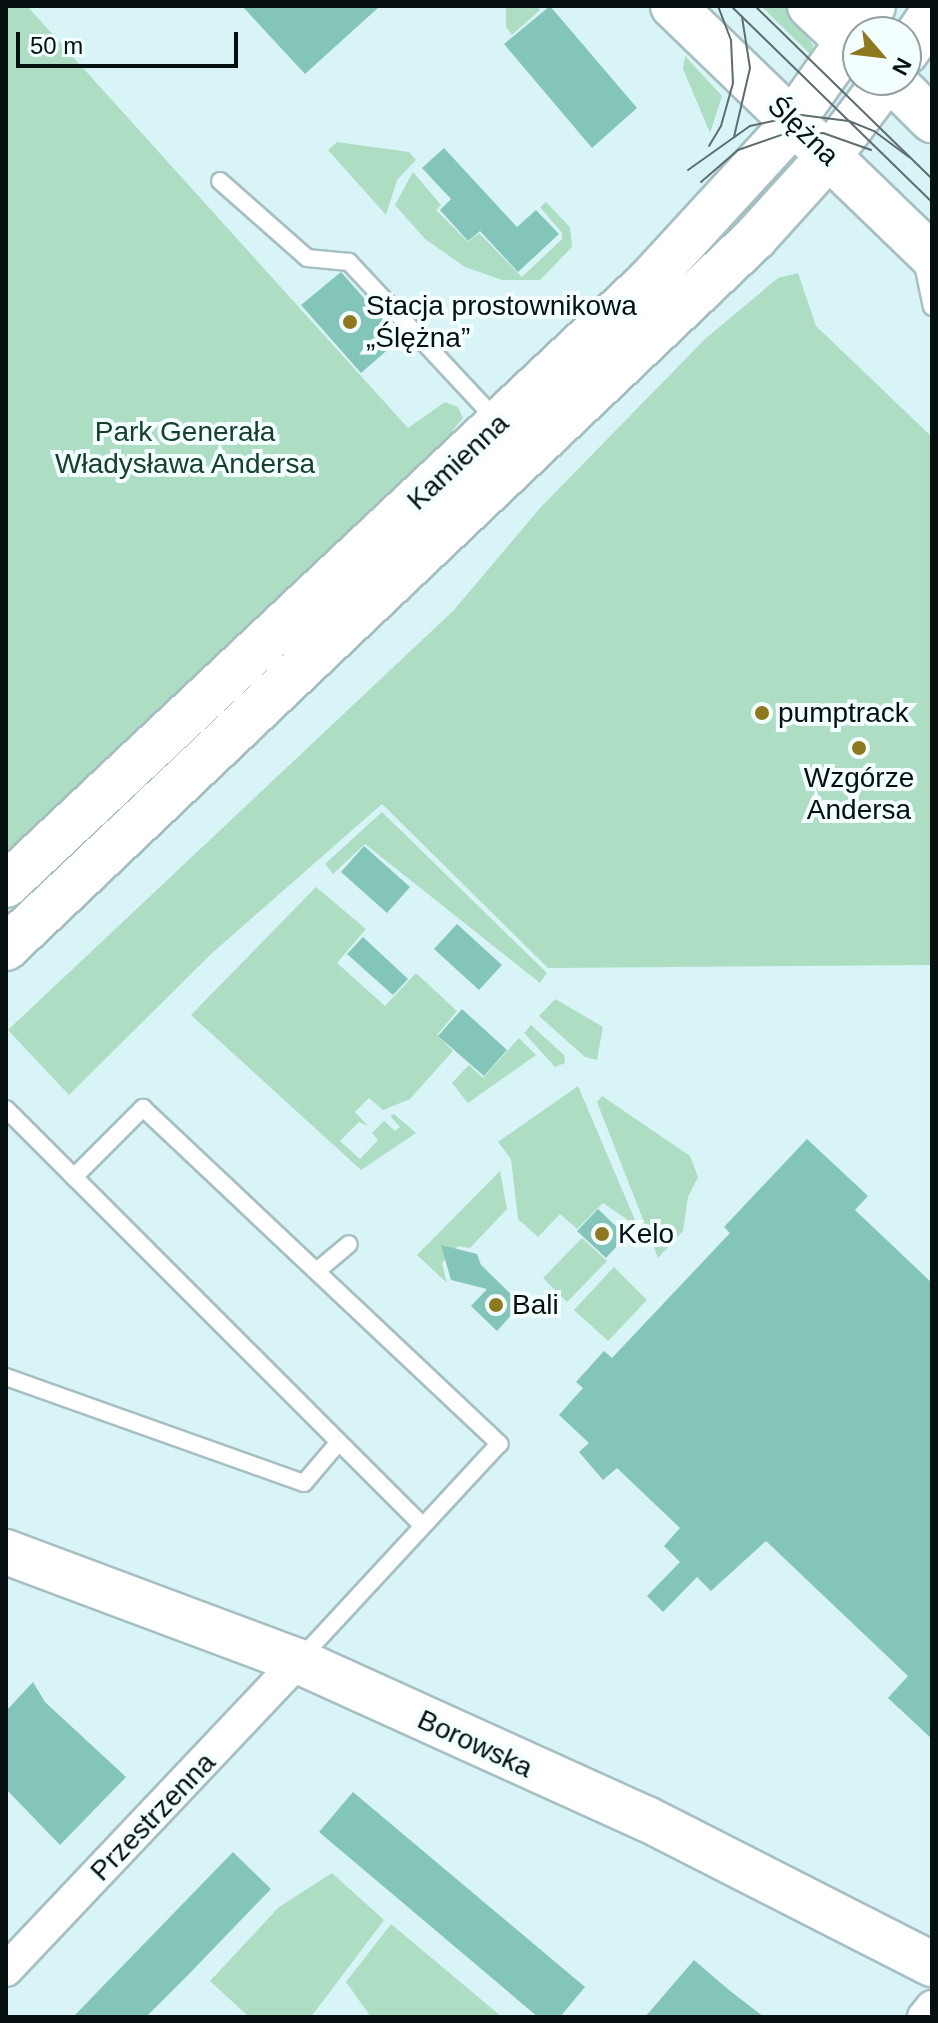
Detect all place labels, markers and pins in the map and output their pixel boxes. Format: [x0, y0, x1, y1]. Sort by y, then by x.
place label: Stacja prostownikowa „Ślężna” [366, 289, 637, 355]
marker: Stacja prostownikowa „Ślężna” [341, 313, 359, 331]
place label: pumptrack [778, 696, 909, 730]
marker: pumptrack [753, 704, 771, 722]
marker: Wzgórze Andersa [850, 739, 868, 757]
place label: Wzgórze Andersa [804, 761, 914, 827]
place label: Kelo [618, 1217, 674, 1251]
marker: Kelo [593, 1225, 611, 1243]
place label: Bali [512, 1288, 559, 1322]
marker: Bali [487, 1296, 505, 1314]

